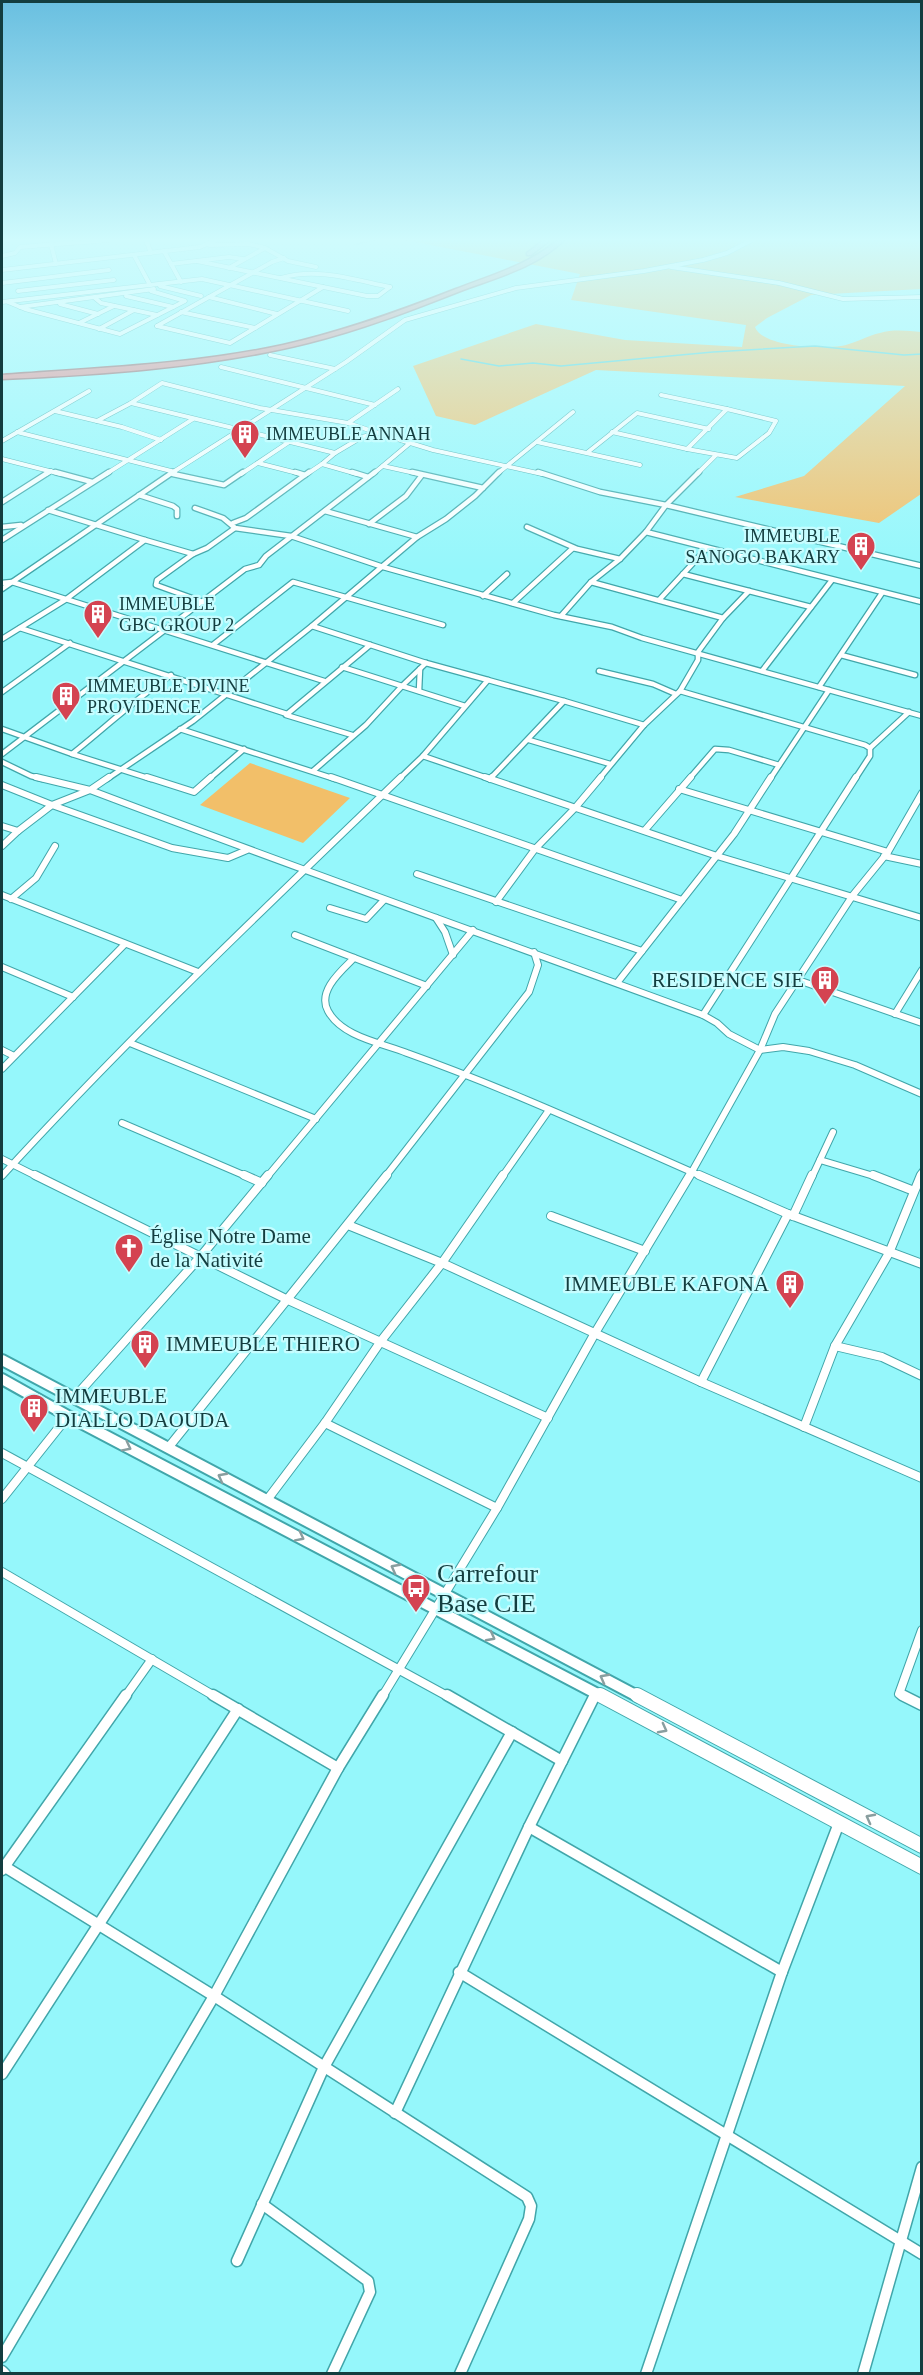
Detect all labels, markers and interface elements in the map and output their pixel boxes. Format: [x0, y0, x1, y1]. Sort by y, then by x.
building icon: IMMEUBLE ANNAH [229, 418, 261, 460]
place label: IMMEUBLE ANNAH [266, 424, 431, 444]
place label: IMMEUBLE SANOGO BAKARY [685, 526, 840, 567]
building icon: IMMEUBLE SANOGO BAKARY [845, 530, 877, 572]
place label: IMMEUBLE GBC GROUP 2 [119, 594, 234, 635]
building icon: IMMEUBLE GBC GROUP 2 [82, 598, 114, 640]
place label: IMMEUBLE DIVINE PROVIDENCE [87, 676, 249, 717]
building icon: IMMEUBLE DIVINE PROVIDENCE [50, 680, 82, 722]
building icon: RESIDENCE SIE [809, 964, 841, 1006]
place label: RESIDENCE SIE [652, 968, 804, 992]
place label: Église Notre Dame de la Nativité [150, 1224, 311, 1272]
church icon: Église Notre Dame de la Nativité [113, 1232, 145, 1274]
building icon: IMMEUBLE KAFONA [774, 1268, 806, 1310]
place label: IMMEUBLE KAFONA [564, 1272, 770, 1296]
building icon: IMMEUBLE THIERO [129, 1328, 161, 1370]
place label: IMMEUBLE THIERO [166, 1332, 360, 1356]
place label: IMMEUBLE DIALLO DAOUDA [55, 1384, 230, 1432]
building icon: IMMEUBLE DIALLO DAOUDA [18, 1392, 50, 1434]
one-way arrow [121, 1440, 131, 1451]
one-way arrow [218, 1473, 229, 1484]
one-way arrow [294, 1529, 305, 1541]
place label: Carrefour Base CIE [437, 1559, 538, 1618]
one-way arrow [391, 1564, 401, 1575]
bus stop icon: Carrefour Base CIE [400, 1572, 432, 1614]
one-way arrow [485, 1630, 495, 1641]
one-way arrow [600, 1674, 611, 1685]
one-way arrow [657, 1722, 667, 1733]
one-way arrow [865, 1814, 876, 1825]

